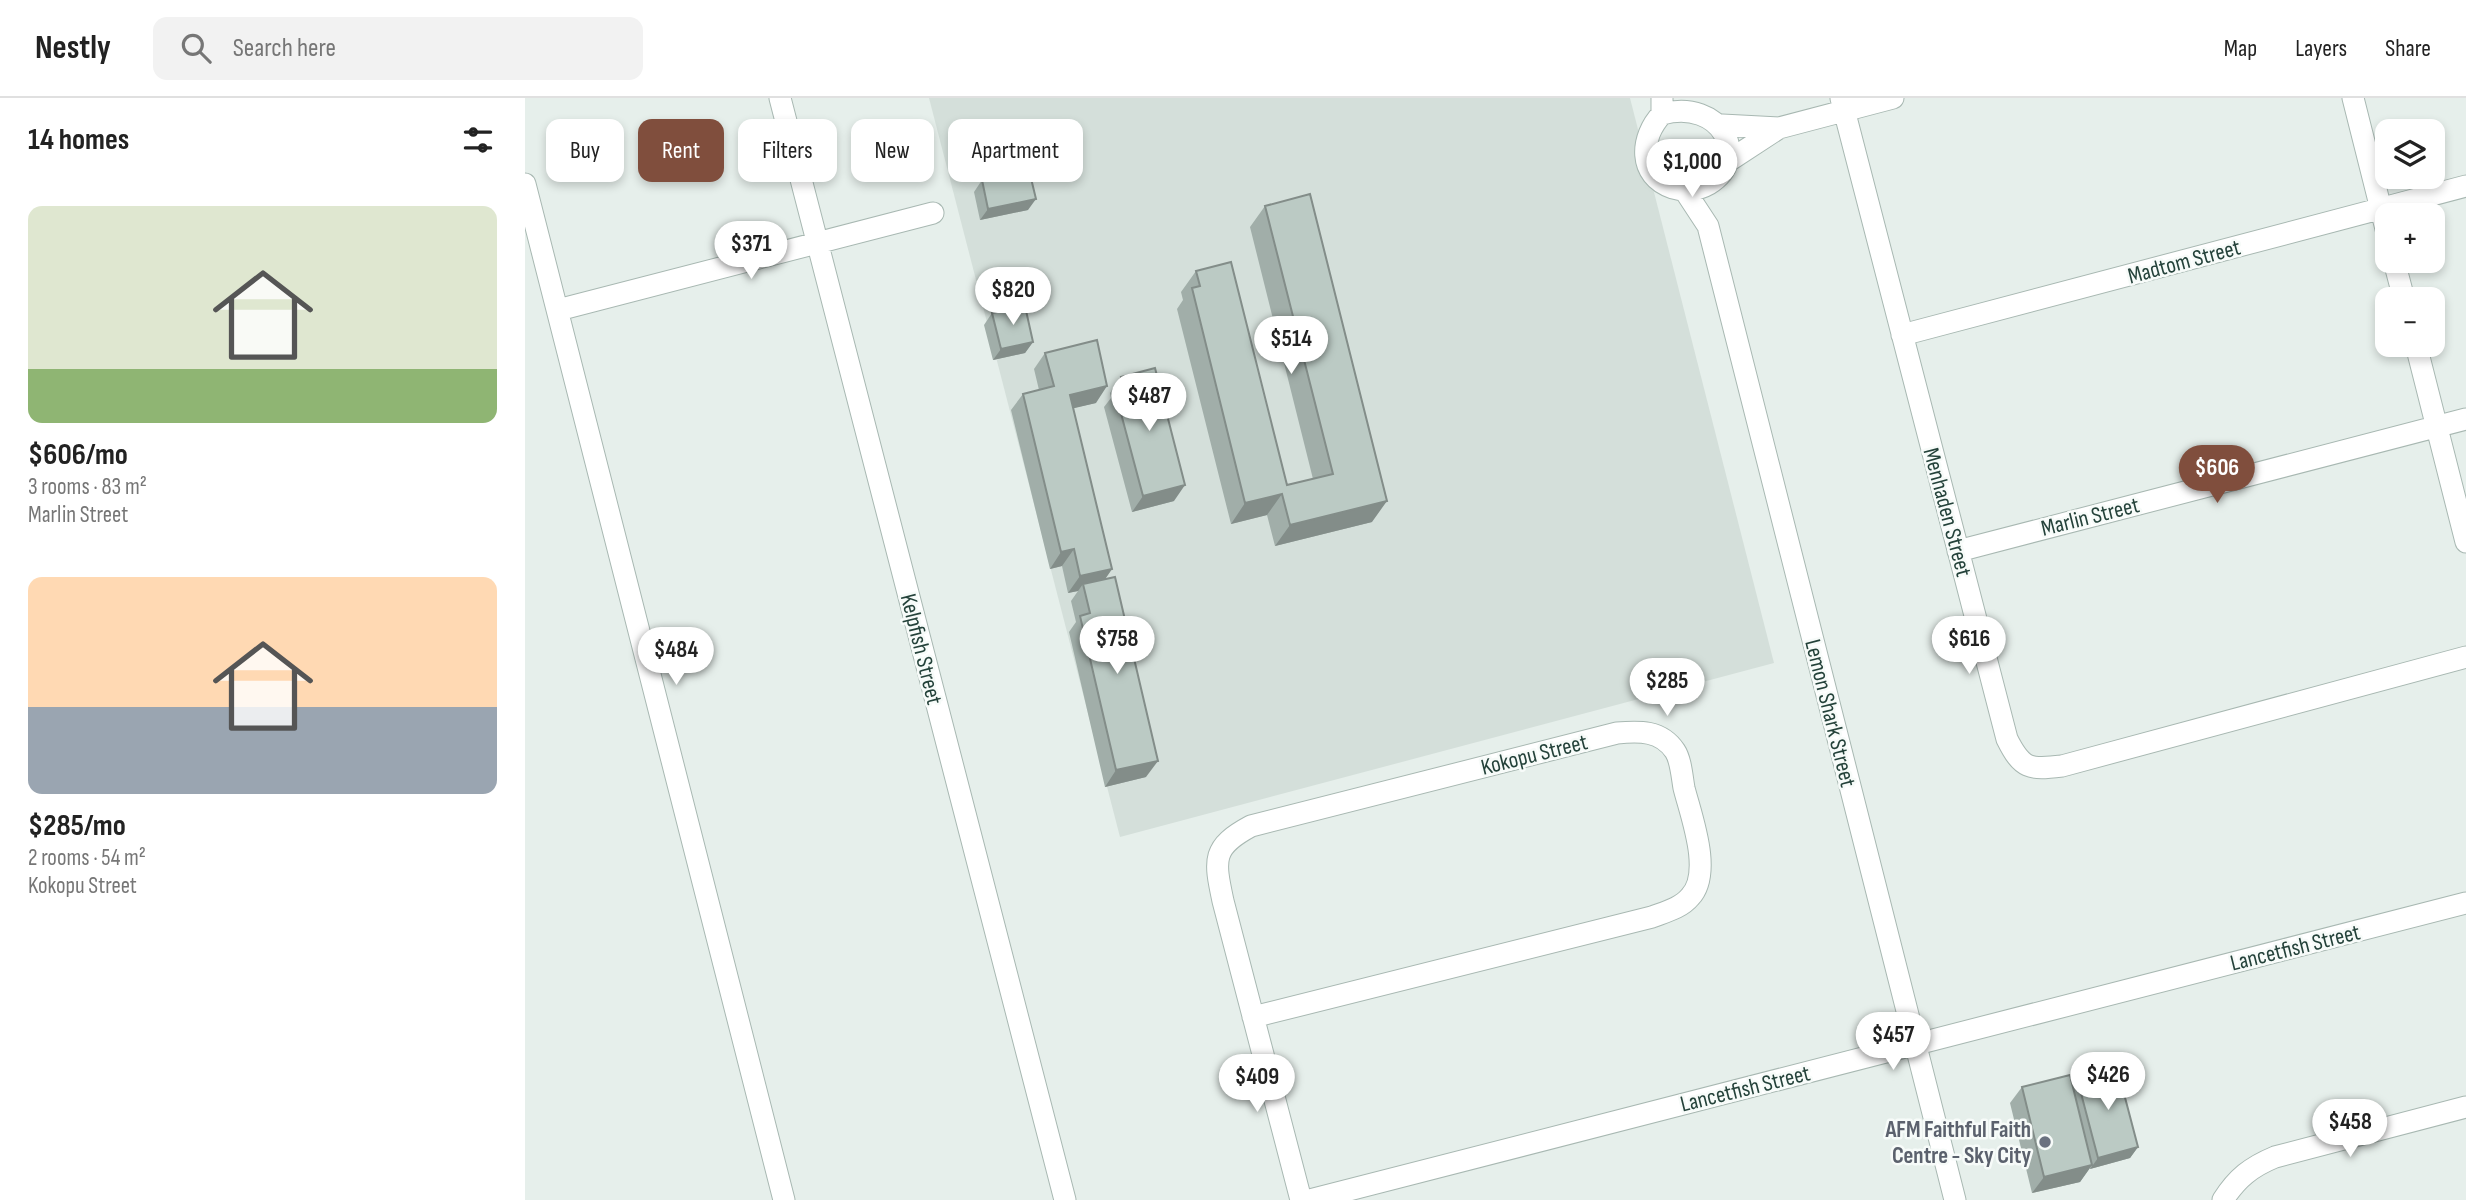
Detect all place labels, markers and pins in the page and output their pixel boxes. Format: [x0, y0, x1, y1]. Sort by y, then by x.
pin: $1,000 [1635, 140, 1749, 199]
pin: $371 [710, 222, 792, 281]
pin: $820 [972, 268, 1054, 327]
pin: $514 [1250, 316, 1332, 376]
pin: $487 [1108, 374, 1190, 433]
pin: $606 [2176, 446, 2258, 505]
pin: $758 [1076, 616, 1158, 676]
pin: $616 [1928, 616, 2010, 676]
pin: $484 [635, 628, 717, 687]
pin: $285 [1626, 658, 1708, 718]
pin: $457 [1852, 1012, 1934, 1072]
pin: $426 [2067, 1052, 2149, 1112]
pin: $409 [1216, 1054, 1298, 1114]
pin: $458 [2309, 1100, 2391, 1159]
place label: AFM Faithful Faith Centre - Sky City [1884, 1116, 2031, 1170]
marker: AFM Faithful Faith Centre - Sky City [2037, 1134, 2053, 1150]

